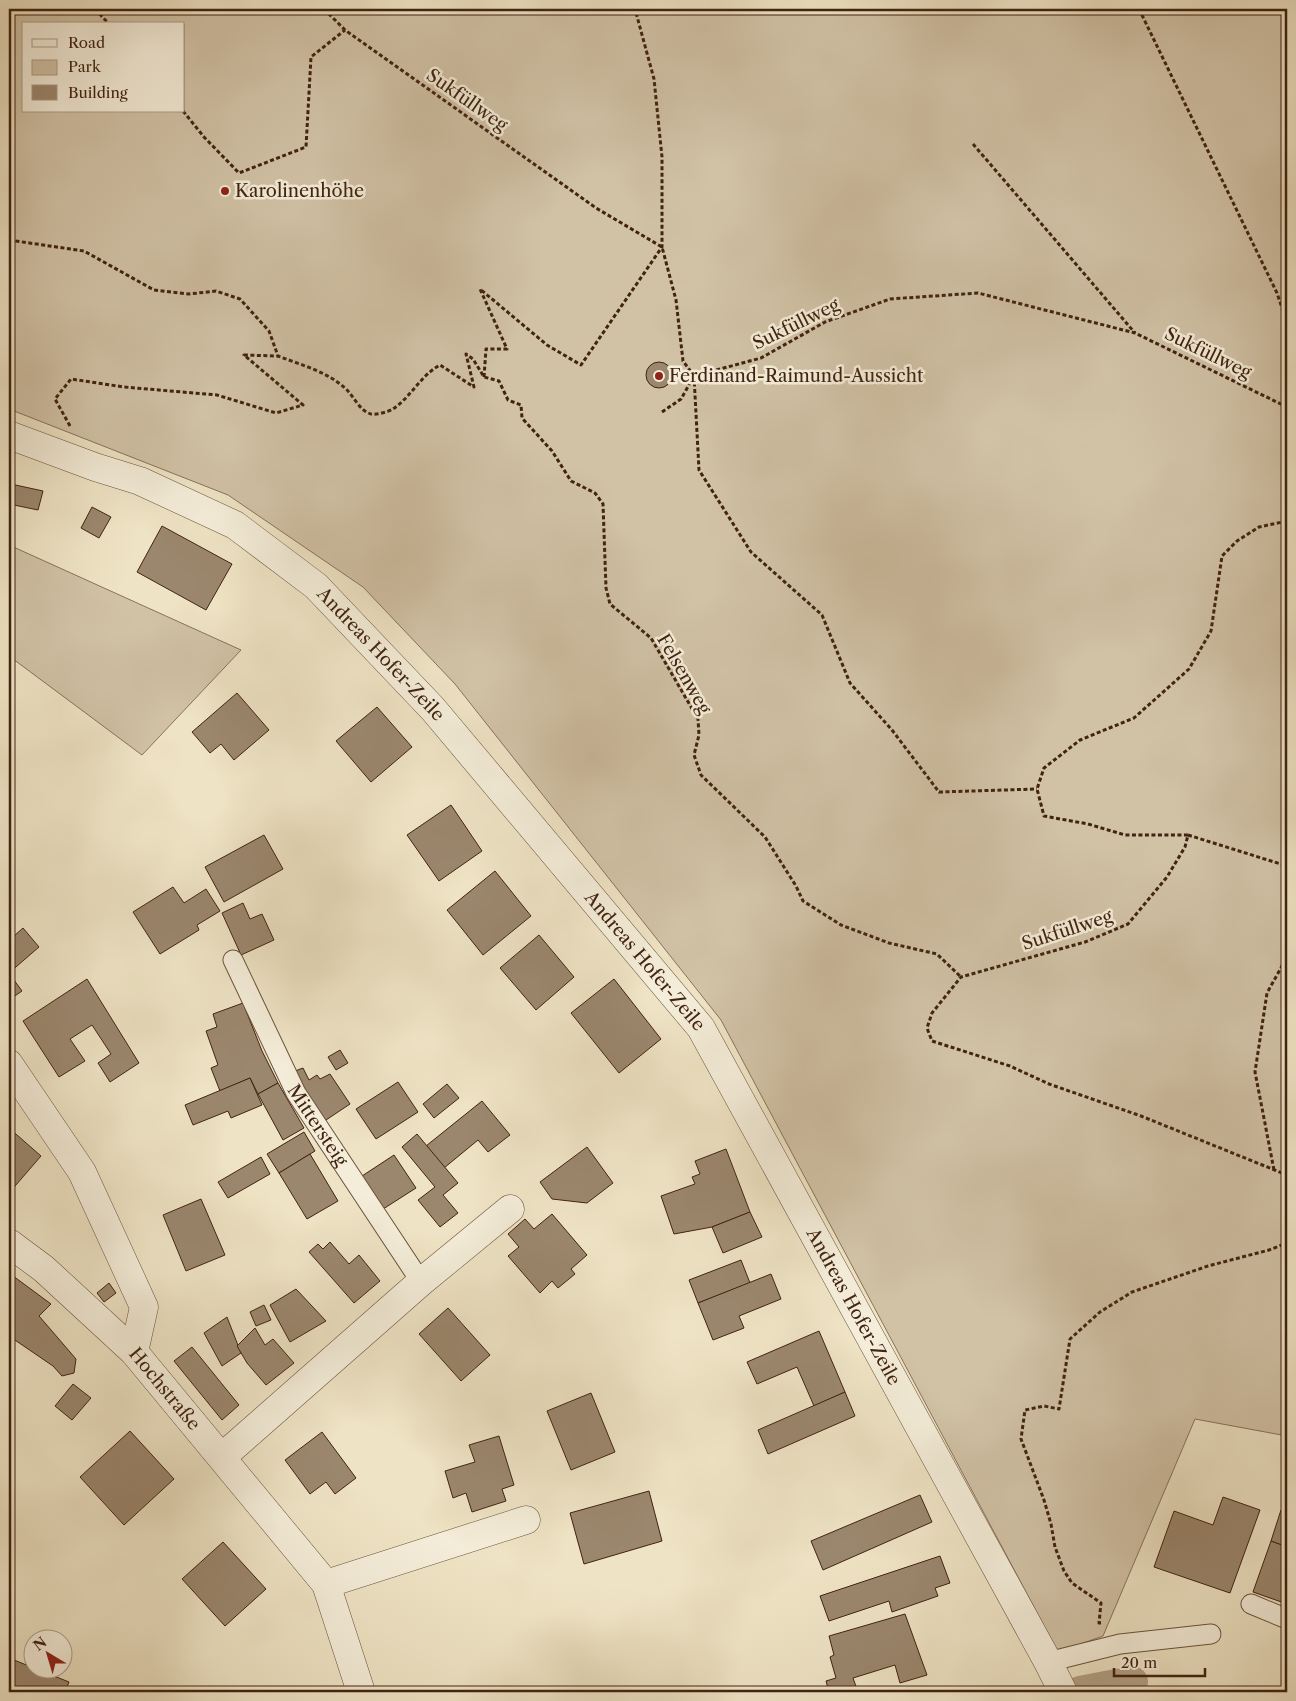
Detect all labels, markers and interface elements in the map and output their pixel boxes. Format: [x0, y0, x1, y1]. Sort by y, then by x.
legend [22, 22, 185, 112]
text: Road [68, 33, 105, 52]
text: Park [68, 57, 102, 76]
street label: Sukfüllweg [422, 64, 512, 136]
text: Building [68, 83, 128, 102]
place label: Karolinenhöhe [235, 180, 364, 202]
marker: Karolinenhöhe [219, 185, 231, 197]
street label: Sukfüllweg [749, 293, 844, 354]
street label: Sukfüllweg [1161, 323, 1256, 384]
place label: Ferdinand-Raimund-Aussicht [669, 365, 924, 387]
marker: Ferdinand-Raimund-Aussicht [653, 370, 665, 382]
street label: Andreas Hofer-Zeile [312, 582, 449, 725]
street label: Felsenweg [652, 630, 716, 719]
street label: Andreas Hofer-Zeile [579, 886, 710, 1035]
street label: Sukfüllweg [1019, 905, 1116, 955]
street label: Mittersteig [283, 1080, 353, 1171]
street label: Andreas Hofer-Zeile [801, 1223, 905, 1389]
street label: Hochstraße [124, 1343, 205, 1435]
north arrow [22, 1628, 72, 1678]
text: N [30, 1633, 50, 1655]
scale bar [1114, 1646, 1205, 1678]
text: 20 m [1121, 1653, 1157, 1672]

